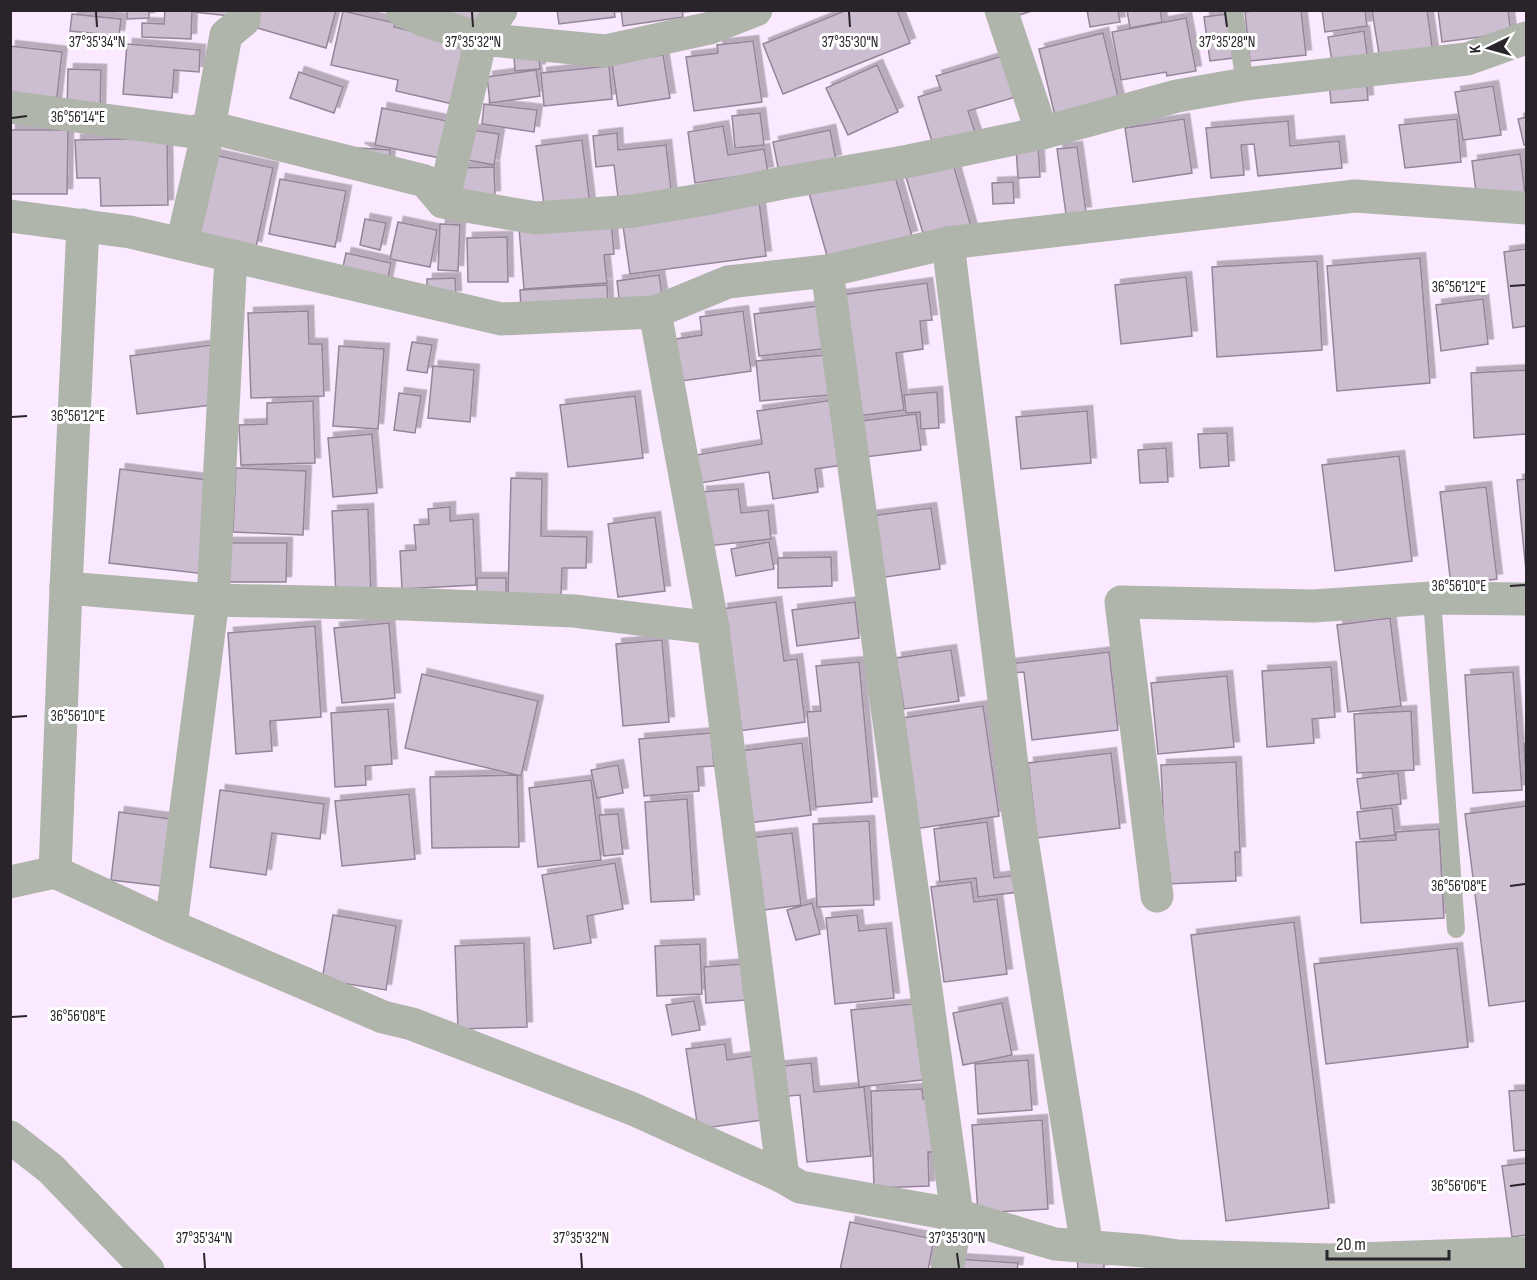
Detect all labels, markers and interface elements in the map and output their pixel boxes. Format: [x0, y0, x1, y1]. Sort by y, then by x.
north arrow [1459, 18, 1519, 78]
text: 37°35'34"N [69, 33, 125, 52]
text: 37°35'32"N [445, 33, 501, 52]
text: 37°35'30"N [822, 33, 878, 52]
text: 37°35'28"N [1199, 33, 1255, 52]
text: K [1466, 44, 1485, 54]
text: 36°56'14"E [51, 108, 105, 127]
text: 36°56'12"E [1432, 278, 1486, 297]
text: 36°56'12"E [51, 407, 105, 426]
text: 36°56'10"E [1432, 577, 1486, 596]
text: 36°56'10"E [51, 707, 105, 726]
text: 36°56'08"E [1431, 877, 1487, 896]
text: 36°56'08"E [50, 1007, 106, 1026]
text: 36°56'06"E [1431, 1177, 1487, 1196]
scale bar [1327, 1223, 1448, 1261]
text: 37°35'34"N [176, 1229, 232, 1248]
text: 37°35'32"N [553, 1229, 609, 1248]
text: 37°35'30"N [929, 1229, 985, 1248]
text: 20 m [1336, 1234, 1366, 1255]

